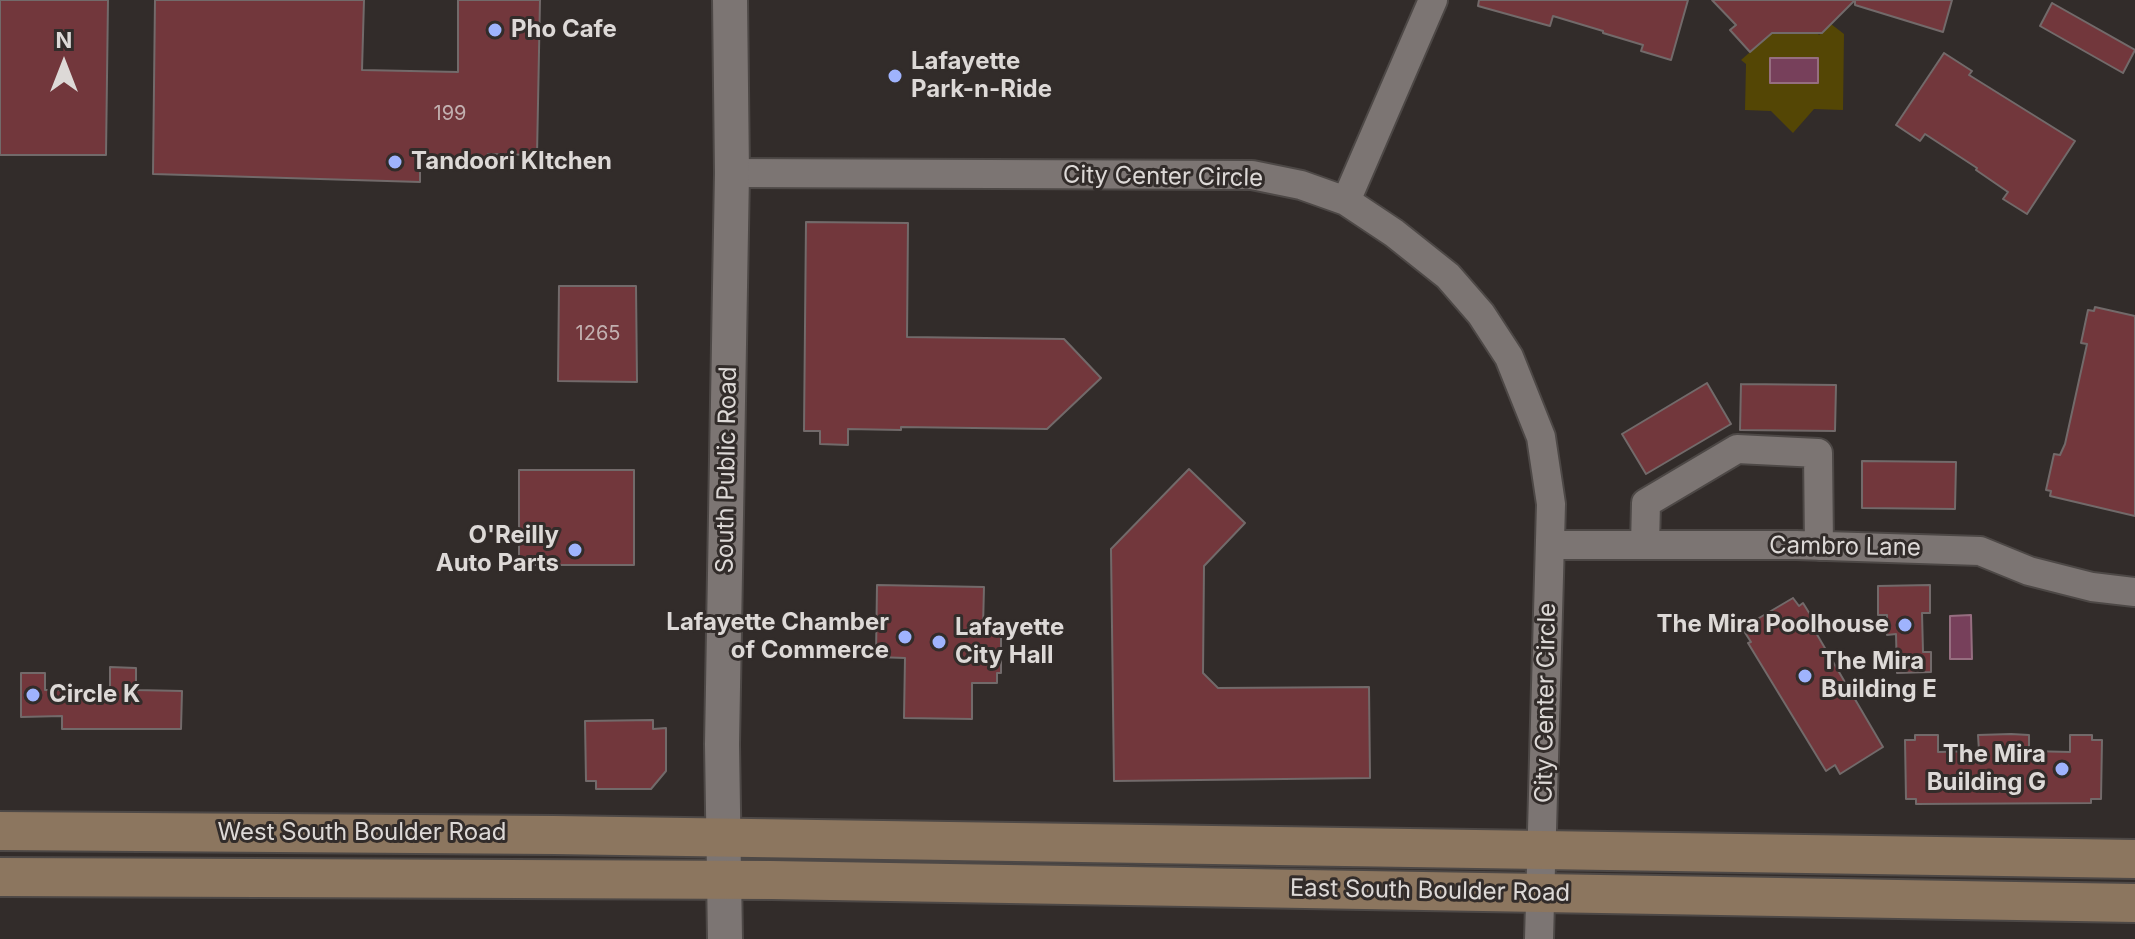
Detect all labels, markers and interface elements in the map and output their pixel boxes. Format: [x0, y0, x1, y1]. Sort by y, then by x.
place label: Pho Cafe [511, 16, 617, 44]
marker: Pho Cafe [486, 21, 504, 39]
north arrow [24, 24, 104, 104]
text: N [56, 27, 72, 53]
place label: Lafayette Park-n-Ride [911, 48, 1052, 104]
marker: Lafayette Park-n-Ride [886, 67, 904, 85]
house number: 199 [434, 102, 466, 126]
place label: Tandoori KItchen [411, 148, 612, 176]
marker: Tandoori KItchen [386, 153, 404, 171]
street label: City Center Circle [1063, 161, 1263, 193]
house number: 1265 [576, 322, 620, 346]
street label: South Public Road [711, 366, 743, 574]
place label: O'Reilly Auto Parts [436, 522, 559, 578]
street label: Cambro Lane [1769, 531, 1921, 563]
marker: O'Reilly Auto Parts [566, 541, 584, 559]
street label: City Center Circle [1530, 603, 1562, 803]
place label: Lafayette Chamber of Commerce [666, 609, 889, 665]
place label: The Mira Poolhouse [1656, 611, 1889, 639]
place label: Lafayette City Hall [955, 614, 1064, 670]
marker: The Mira Poolhouse [1896, 616, 1914, 634]
marker: Lafayette Chamber of Commerce [896, 628, 914, 646]
marker: Lafayette City Hall [930, 633, 948, 651]
place label: The Mira Building E [1821, 648, 1937, 704]
marker: The Mira Building E [1796, 667, 1814, 685]
place label: Circle K [49, 681, 140, 709]
marker: Circle K [24, 686, 42, 704]
place label: The Mira Building G [1927, 741, 2046, 797]
marker: The Mira Building G [2053, 760, 2071, 778]
street label: West South Boulder Road [218, 819, 506, 847]
street label: East South Boulder Road [1290, 874, 1570, 908]

